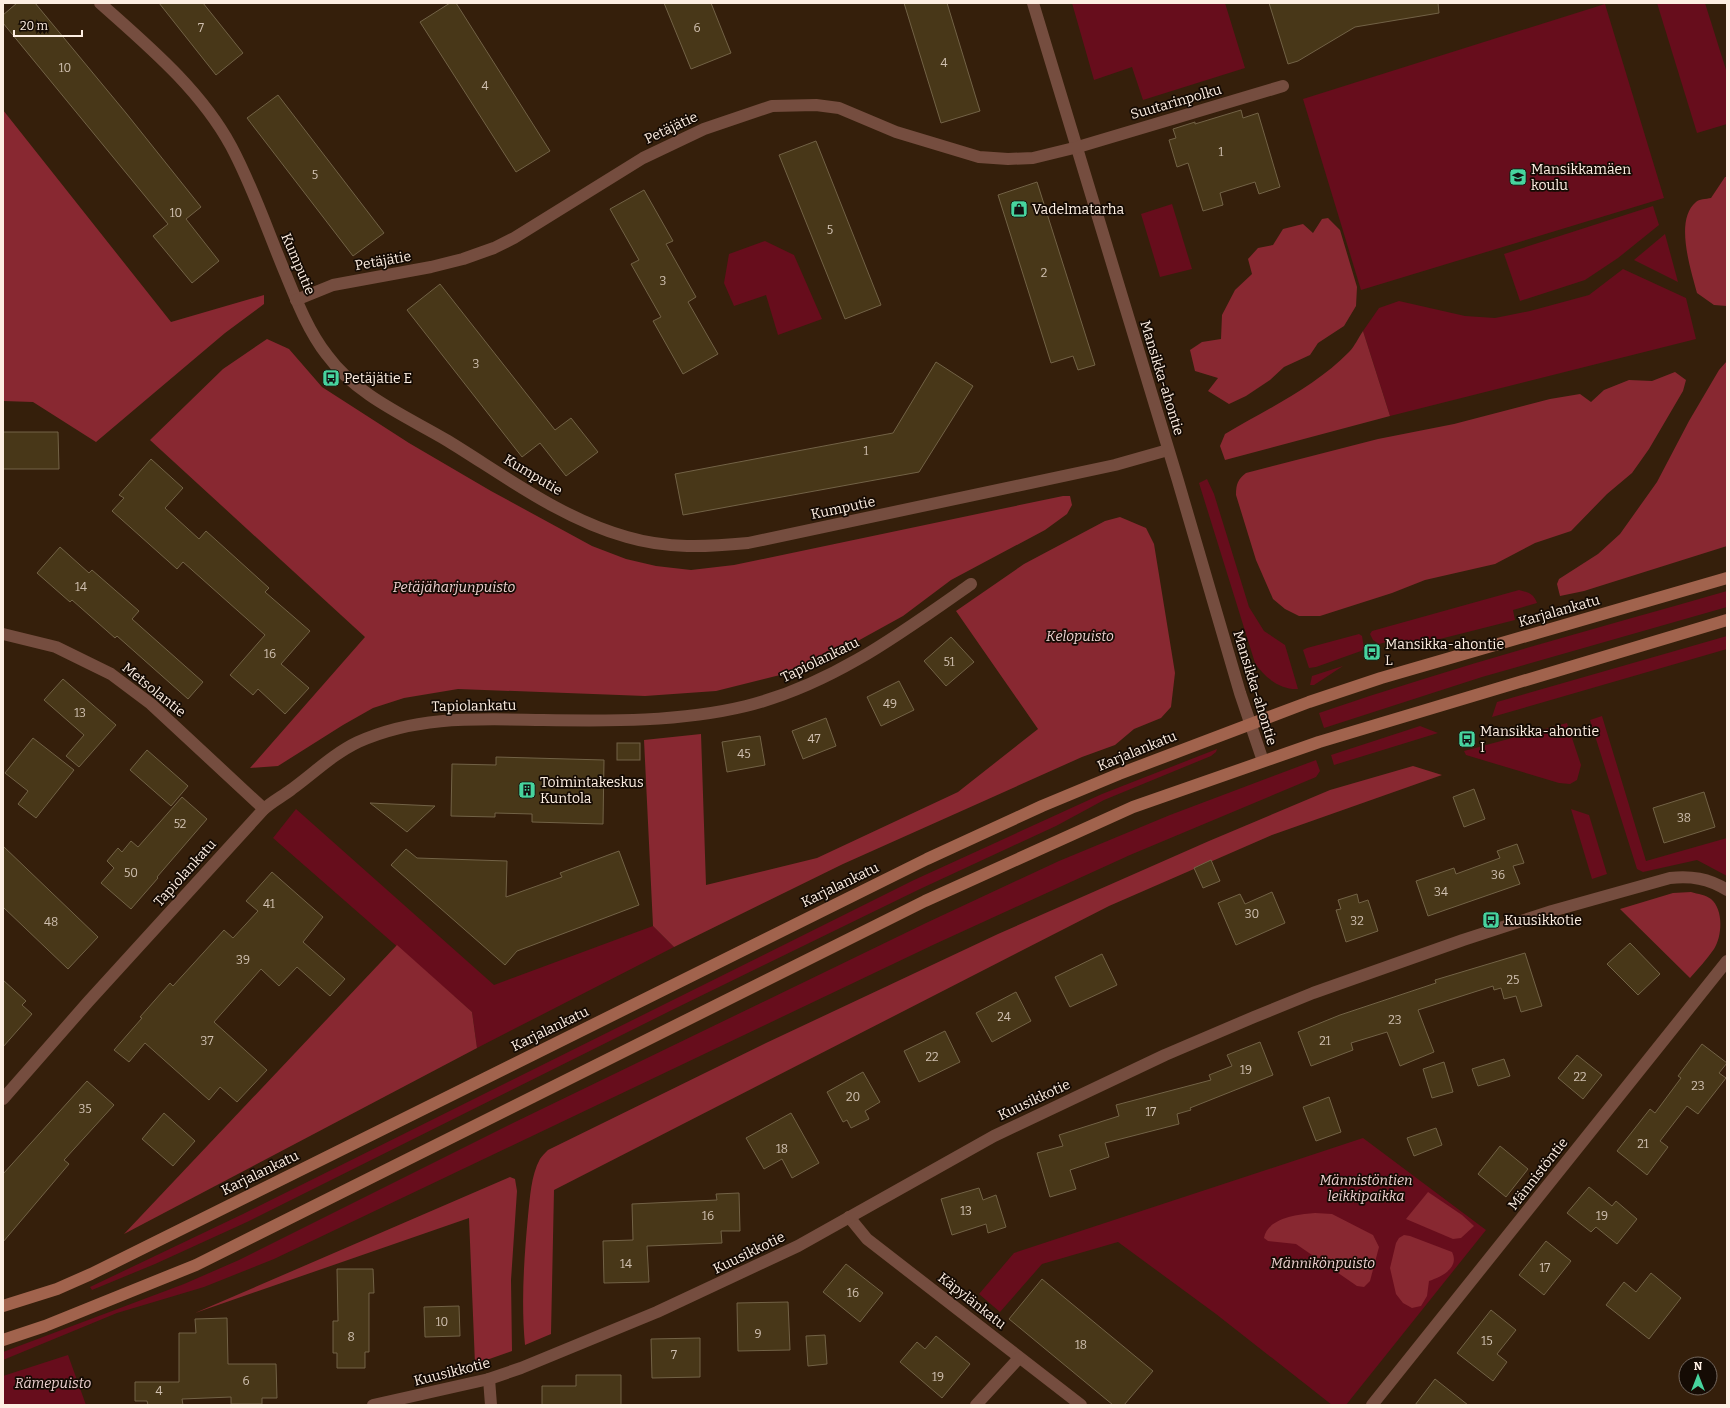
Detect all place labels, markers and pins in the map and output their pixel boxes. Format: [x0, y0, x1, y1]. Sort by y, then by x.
place label: Mansikkamäen koulu [1531, 161, 1631, 194]
school or university icon: Mansikkamäen koulu [1508, 167, 1528, 187]
shop icon: Vadelmatarha [1009, 199, 1029, 219]
place label: Vadelmatarha [1032, 201, 1124, 218]
bus stop icon: Petäjätie E [321, 368, 341, 388]
place label: Petäjätie E [344, 370, 412, 387]
place label: Mansikka-ahontie L [1385, 636, 1504, 669]
bus stop icon: Mansikka-ahontie L [1362, 642, 1382, 662]
place label: Mansikka-ahontie I [1480, 723, 1599, 756]
bus stop icon: Mansikka-ahontie I [1457, 729, 1477, 749]
place label: Toimintakeskus Kuntola [540, 774, 644, 807]
building icon: Toimintakeskus Kuntola [517, 780, 537, 800]
bus stop icon: Kuusikkotie [1481, 910, 1501, 930]
place label: Kuusikkotie [1504, 912, 1582, 929]

